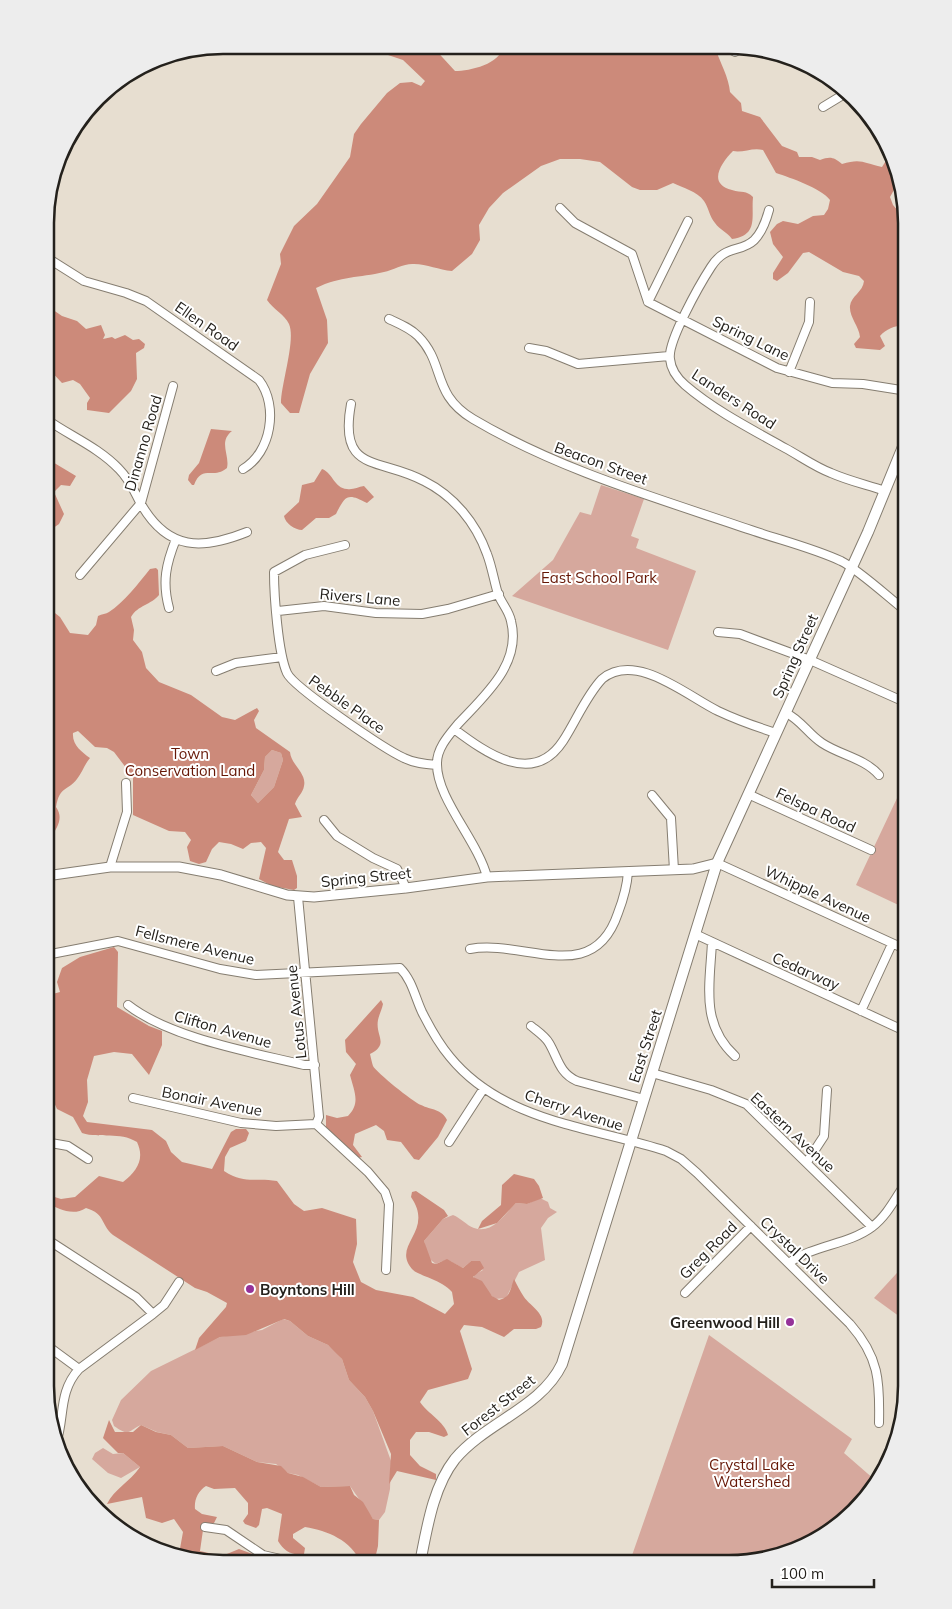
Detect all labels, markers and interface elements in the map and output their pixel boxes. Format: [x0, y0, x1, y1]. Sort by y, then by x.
street label: Ellen Road [171, 297, 243, 355]
street label: Spring Lane [709, 311, 793, 365]
street label: Landers Road [688, 365, 780, 433]
street label: Dinanno Road [120, 393, 166, 493]
street label: Beacon Street [552, 437, 650, 489]
park label: East School Park [541, 568, 657, 587]
street label: Rivers Lane [319, 584, 401, 610]
street label: Spring Street [768, 611, 822, 701]
street label: Pebble Place [305, 671, 389, 737]
park label: Town Conservation Land [125, 744, 255, 780]
street label: Felspa Road [773, 783, 859, 837]
street label: Whipple Avenue [762, 861, 874, 927]
street label: Spring Street [320, 863, 412, 891]
street label: Fellsmere Avenue [134, 921, 256, 969]
street label: Cedarway [769, 948, 843, 994]
street label: Lotus Avenue [282, 964, 310, 1060]
street label: Clifton Avenue [172, 1006, 274, 1052]
street label: East Street [624, 1007, 666, 1085]
street label: Bonair Avenue [160, 1082, 264, 1120]
street label: Cherry Avenue [522, 1085, 626, 1135]
street label: Eastern Avenue [747, 1088, 839, 1176]
street label: Crystal Drive [756, 1212, 834, 1288]
street label: Greg Road [675, 1217, 741, 1283]
place label: Boyntons Hill [260, 1280, 355, 1299]
marker: Boyntons Hill [244, 1283, 256, 1295]
place label: Greenwood Hill [670, 1313, 780, 1332]
marker: Greenwood Hill [784, 1316, 796, 1328]
street label: Forest Street [457, 1370, 539, 1440]
park label: Crystal Lake Watershed [709, 1455, 795, 1491]
scale bar [772, 1556, 874, 1588]
text: 100 m [780, 1564, 824, 1583]

